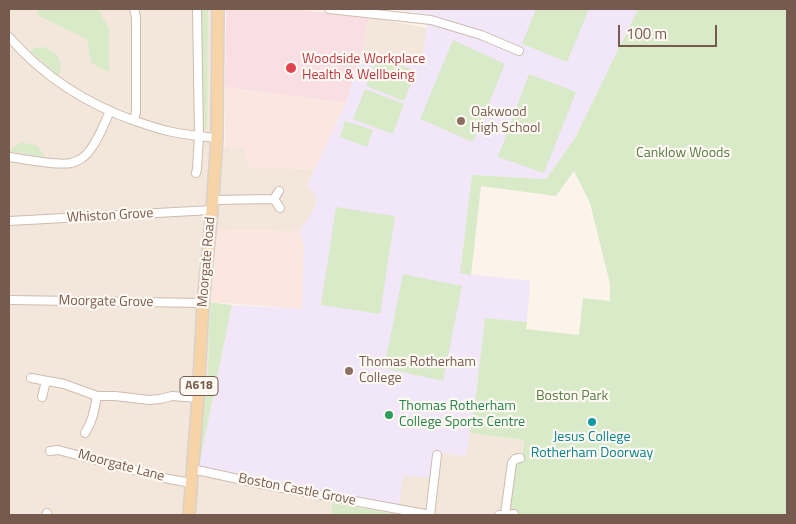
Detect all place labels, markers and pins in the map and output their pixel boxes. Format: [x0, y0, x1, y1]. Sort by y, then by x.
place label: Woodside Workplace Health & Wellbeing [302, 52, 425, 84]
marker: Woodside Workplace Health & Wellbeing [284, 61, 298, 75]
place label: Oakwood High School [471, 105, 541, 138]
marker: Oakwood High School [455, 115, 467, 127]
place label: Thomas Rotherham College [359, 355, 476, 388]
marker: Thomas Rotherham College [343, 365, 355, 377]
place label: Thomas Rotherham College Sports Centre [399, 399, 525, 432]
marker: Thomas Rotherham College Sports Centre [383, 409, 395, 421]
marker: Jesus College Rotherham Doorway [586, 416, 598, 428]
place label: Jesus College Rotherham Doorway [531, 430, 653, 462]

